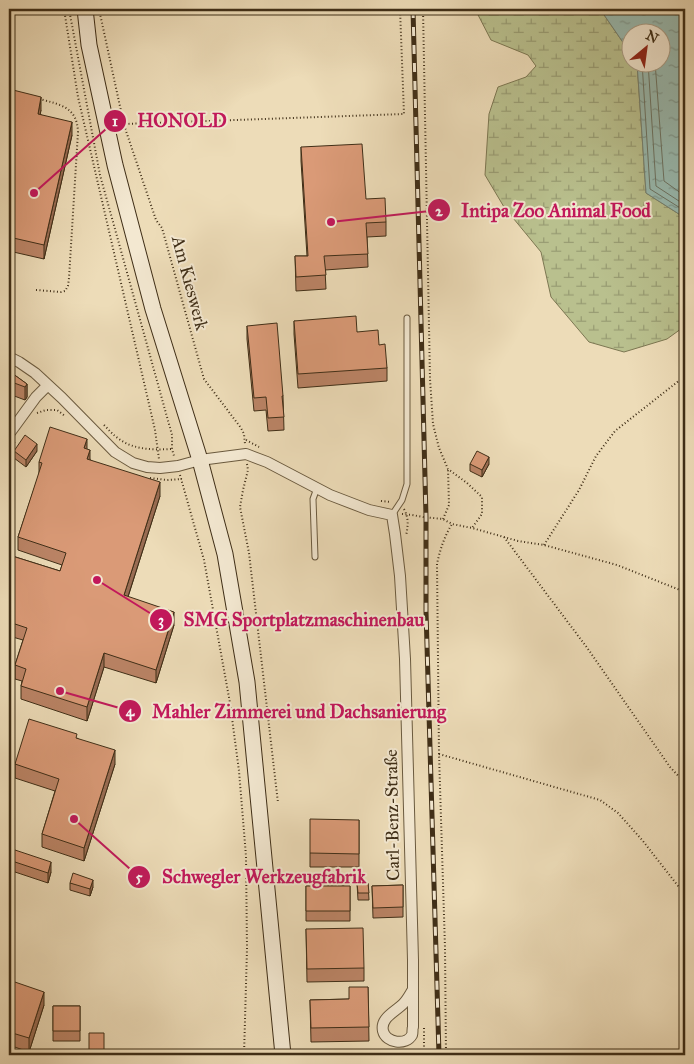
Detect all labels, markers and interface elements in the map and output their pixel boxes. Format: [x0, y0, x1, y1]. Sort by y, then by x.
north arrow [622, 22, 672, 72]
text: N [643, 27, 661, 47]
callout: HONOLD [102, 104, 237, 138]
text: HONOLD [137, 109, 227, 132]
text: 1 [112, 112, 118, 130]
callout: Intipa Zoo Animal Food [427, 193, 661, 227]
text: Intipa Zoo Animal Food [461, 199, 651, 223]
text: 2 [435, 202, 443, 220]
street label: Am Kieswerk [167, 232, 213, 333]
callout: SMG Sportplatzmaschinenbau [149, 603, 434, 637]
text: SMG Sportplatzmaschinenbau [184, 608, 425, 632]
text: 3 [158, 611, 164, 630]
callout: Mahler Zimmerei und Dachsanierung [117, 694, 456, 728]
text: Mahler Zimmerei und Dachsanierung [152, 700, 447, 724]
text: 4 [126, 702, 135, 721]
street label: Carl-Benz-Straße [380, 749, 404, 881]
callout: Schwegler Werkzeugfabrik [127, 860, 376, 894]
text: Schwegler Werkzeugfabrik [162, 865, 367, 889]
text: 5 [136, 868, 143, 886]

